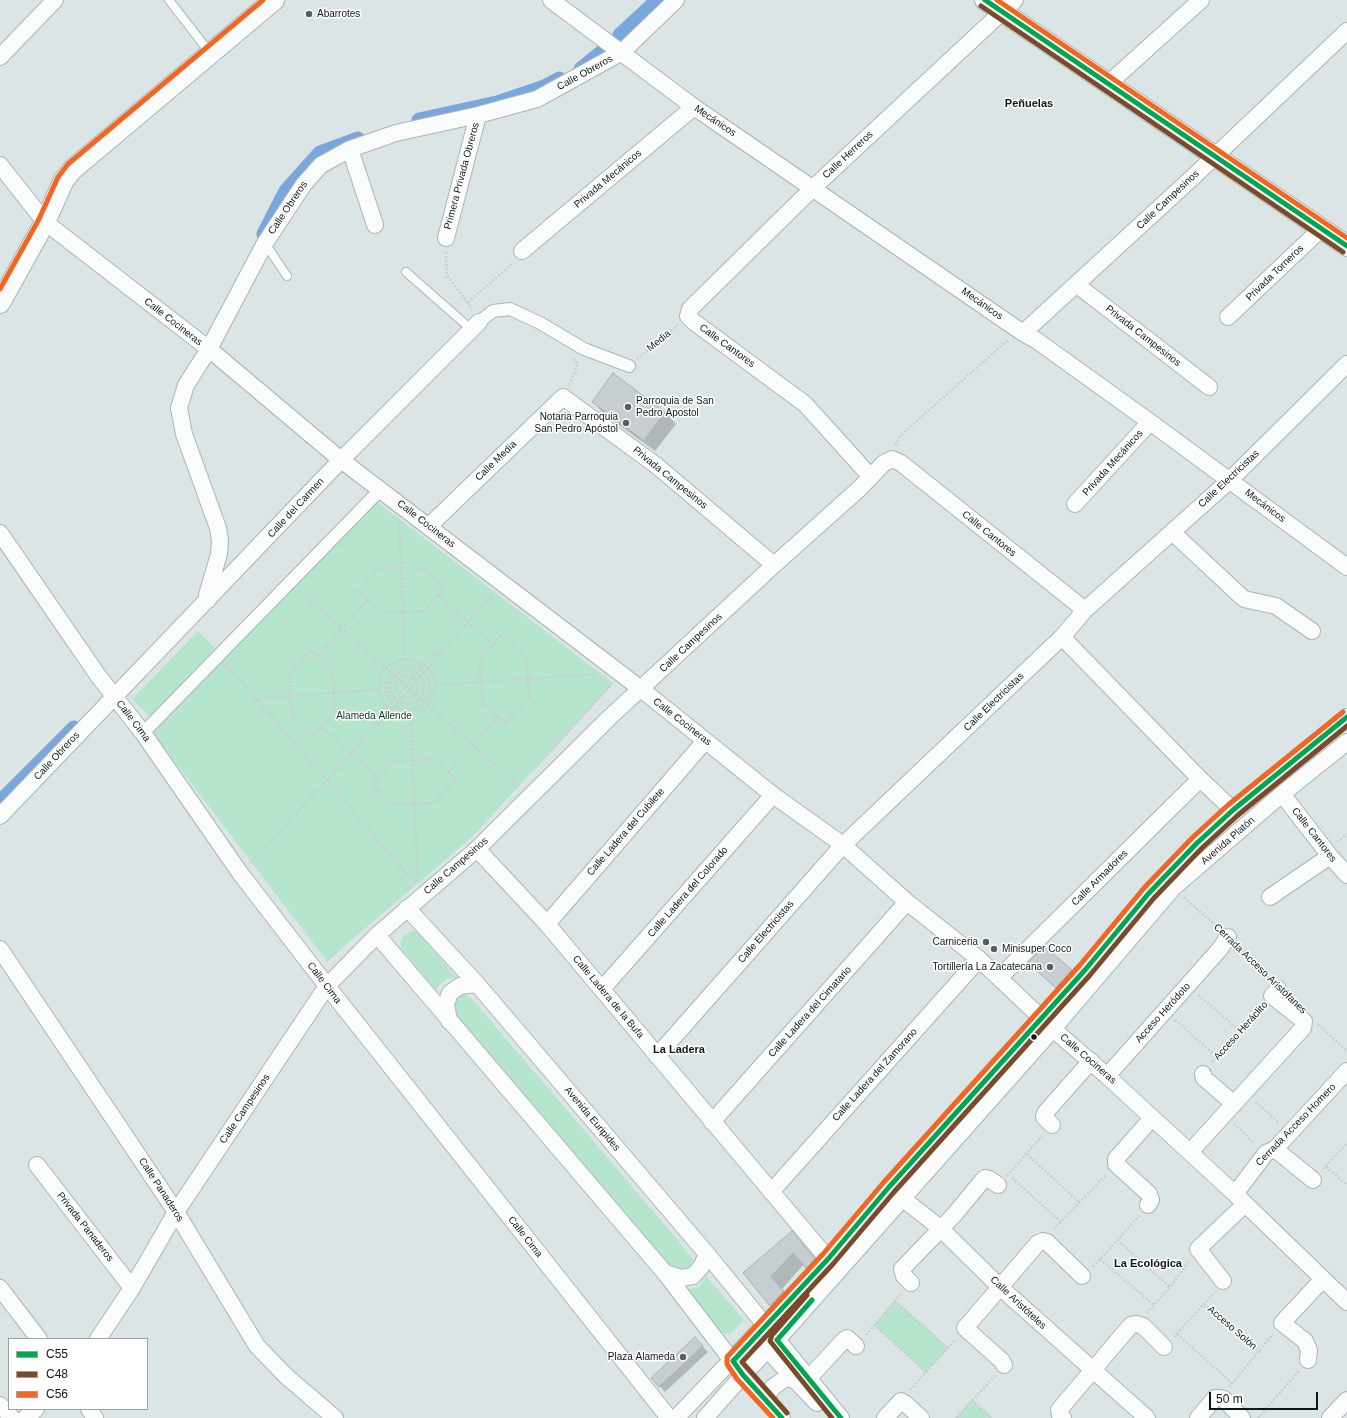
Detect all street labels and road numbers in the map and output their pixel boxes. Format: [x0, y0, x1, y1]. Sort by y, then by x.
street label: Calle Obreros [555, 53, 615, 93]
street label: Mecánicos [692, 103, 738, 139]
street label: Primera Privada Obreros [442, 121, 482, 231]
street label: Calle Herreros [820, 129, 876, 181]
street label: Privada Mecánicos [572, 147, 644, 211]
street label: Calle Campesinos [1134, 168, 1202, 232]
street label: Calle Obreros [266, 179, 310, 237]
street label: Privada Torneros [1244, 242, 1306, 304]
street label: Mecánicos [959, 285, 1005, 323]
street label: Calle Cocineras [141, 296, 205, 348]
street label: Privada Campesinos [1103, 303, 1183, 369]
street label: Calle Cantores [697, 322, 757, 370]
street label: Media [645, 328, 673, 354]
street label: Privada Mecánicos [1080, 428, 1146, 498]
street label: Calle Media [473, 438, 519, 484]
street label: Privada Campesinos [630, 444, 710, 512]
street label: Calle Electricistas [1196, 448, 1262, 510]
street label: Calle del Carmen [265, 476, 327, 540]
street label: Mecánicos [1242, 487, 1288, 525]
street label: Calle Cocineras [394, 498, 458, 550]
street label: Calle Cantores [960, 509, 1018, 559]
street label: Calle Campesinos [657, 611, 725, 675]
street label: Calle Electricistas [961, 670, 1027, 734]
street label: Calle Cocineras [650, 696, 714, 748]
street label: Calle Cima [113, 698, 153, 744]
street label: Calle Obreros [32, 729, 82, 783]
street label: Calle Ladera del Cubilete [585, 786, 667, 878]
street label: Calle Cantores [1289, 805, 1339, 865]
street label: Avenida Platón [1199, 814, 1257, 868]
street label: Calle Campesinos [421, 835, 491, 897]
street label: Calle Ladera del Colorado [645, 844, 731, 940]
street label: Calle Armadores [1069, 847, 1131, 909]
street label: Calle Electricistas [736, 898, 796, 966]
street label: Cerrada Acceso Aristófanes [1211, 921, 1309, 1017]
street label: Calle Ladera de la Bufa [570, 953, 646, 1041]
street label: Calle Cima [304, 960, 344, 1006]
street label: Calle Ladera del Cimatario [766, 964, 854, 1060]
street label: Acceso Heródoto [1133, 980, 1193, 1046]
street label: Acceso Heráclito [1211, 999, 1271, 1063]
street label: Calle Ladera del Zamorano [830, 1026, 920, 1124]
street label: Calle Cocineras [1057, 1031, 1119, 1087]
street label: Calle Campesinos [217, 1072, 273, 1146]
street label: Cerrada Acceso Homero [1253, 1081, 1339, 1169]
street label: Avenida Euripides [562, 1084, 622, 1154]
street label: Calle Panaderos [136, 1156, 186, 1224]
street label: Privada Panaderos [54, 1190, 116, 1264]
street label: Calle Cima [505, 1214, 545, 1260]
street label: Calle Aristóteles [987, 1274, 1049, 1332]
street label: Acceso Solón [1205, 1303, 1259, 1353]

